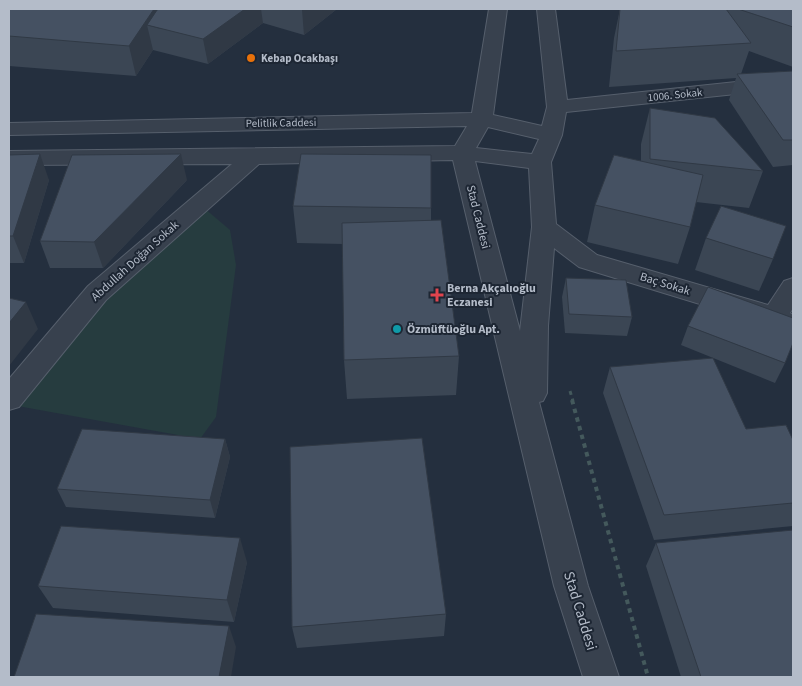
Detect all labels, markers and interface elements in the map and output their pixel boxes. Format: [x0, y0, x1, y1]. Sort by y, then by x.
place label: Kebap Ocakbaşı [261, 51, 338, 66]
marker: Kebap Ocakbaşı [245, 52, 257, 64]
street label: 1006. Sokak [647, 85, 704, 105]
street label: Pelitlik Caddesi [246, 115, 316, 131]
street label: Stad Caddesi [462, 183, 494, 251]
street label: Abdullah Doğan Sokak [87, 217, 183, 305]
street label: Baç Sokak [638, 268, 692, 300]
place label: Berna Akçalıoğlu Eczanesi [447, 280, 536, 311]
marker: Berna Akçalıoğlu Eczanesi [431, 289, 443, 301]
place label: Özmüftüoğlu Apt. [407, 321, 500, 338]
marker: Özmüftüoğlu Apt. [391, 323, 403, 335]
street label: Stad Caddesi [558, 569, 602, 653]

